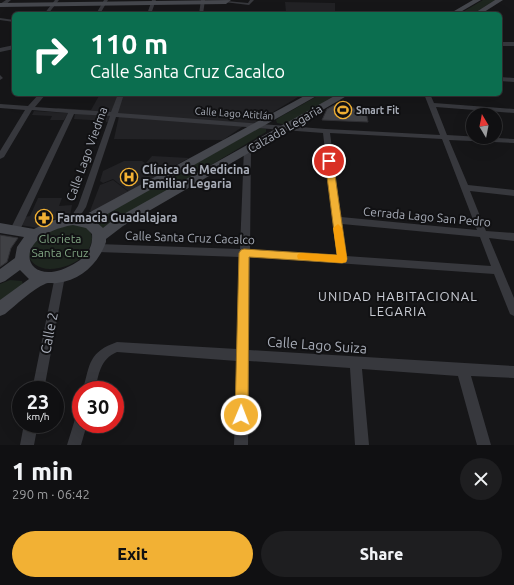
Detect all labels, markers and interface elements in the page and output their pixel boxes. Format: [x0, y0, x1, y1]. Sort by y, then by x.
icon: right [24, 28, 76, 80]
text: 110 m [90, 28, 168, 59]
text: Calle Santa Cruz Cacalco [90, 61, 285, 81]
sports icon: Smart Fit [333, 100, 353, 120]
street label: Calzada Legaria [245, 102, 324, 155]
street label: Calle Lago Viedma [63, 105, 110, 203]
street label: Calle Lago Atitlán [194, 105, 274, 122]
place label: Smart Fit [356, 105, 400, 116]
north arrow [466, 108, 502, 144]
map controls [466, 108, 502, 144]
pin [312, 144, 346, 178]
icon: arrive [318, 150, 340, 172]
place label: Clínica de Medicina Familiar Legaria [142, 163, 250, 190]
hospital icon: Clínica de Medicina Familiar Legaria [119, 167, 139, 187]
street label: Cerrada Lago San Pedro [363, 204, 492, 229]
pharmacy icon: Farmacia Guadalajara [34, 208, 54, 228]
place label: Farmacia Guadalajara [57, 211, 178, 224]
street label: Calle Santa Cruz Cacalco [125, 229, 255, 246]
park label: Glorieta Santa Cruz [31, 232, 89, 259]
district label: UNIDAD HABITACIONAL LEGARIA [318, 289, 478, 318]
street label: Calle 2 [37, 311, 61, 355]
street label: Calle Lago Suiza [266, 334, 368, 356]
speed limit sign: 30 [72, 381, 124, 433]
text: 23 [27, 390, 49, 413]
position arrow [220, 394, 262, 436]
text: km/h [26, 411, 50, 422]
text: 1 min [12, 458, 73, 485]
button: close [460, 458, 502, 500]
text: 290 m · 06:42 [12, 487, 90, 501]
button: Exit [12, 531, 253, 577]
button: Share [261, 531, 502, 577]

